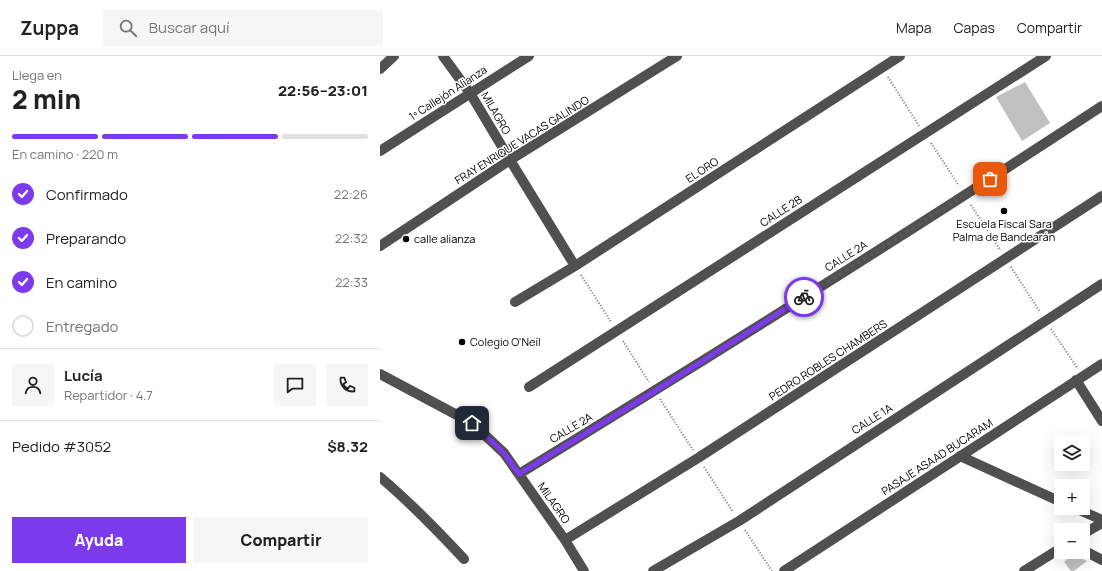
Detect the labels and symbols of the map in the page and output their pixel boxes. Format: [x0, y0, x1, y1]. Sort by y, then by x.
street label: 1º Callejón Alianza [406, 62, 490, 123]
street label: MILAGRO [478, 89, 515, 137]
street label: FRAY ENRIQUE VACAS GALINDO [452, 92, 592, 187]
street label: EL ORO [682, 153, 721, 186]
pin [973, 162, 1007, 196]
street label: CALLE 2B [757, 191, 805, 230]
marker: Escuela Fiscal Sara Palma de Bandearán [999, 206, 1009, 216]
place label: Escuela Fiscal Sara Palma de Bandearán [953, 216, 1055, 244]
place label: calle alianza [414, 231, 475, 246]
marker: calle alianza [401, 234, 411, 244]
street label: CALLE 2A [822, 237, 870, 274]
courier [784, 277, 824, 317]
street label: PEDRO ROBLES CHAMBERS [766, 316, 890, 403]
place label: Colegio O'Neil [470, 334, 541, 349]
marker: Colegio O'Neil [457, 337, 467, 347]
street label: CALLE 1A [849, 400, 895, 437]
pin [455, 406, 489, 440]
street label: CALLE 2A [547, 409, 595, 446]
street label: PASAJE ASAAD BUCARAM [878, 415, 995, 498]
street label: MILAGRO [535, 479, 574, 526]

